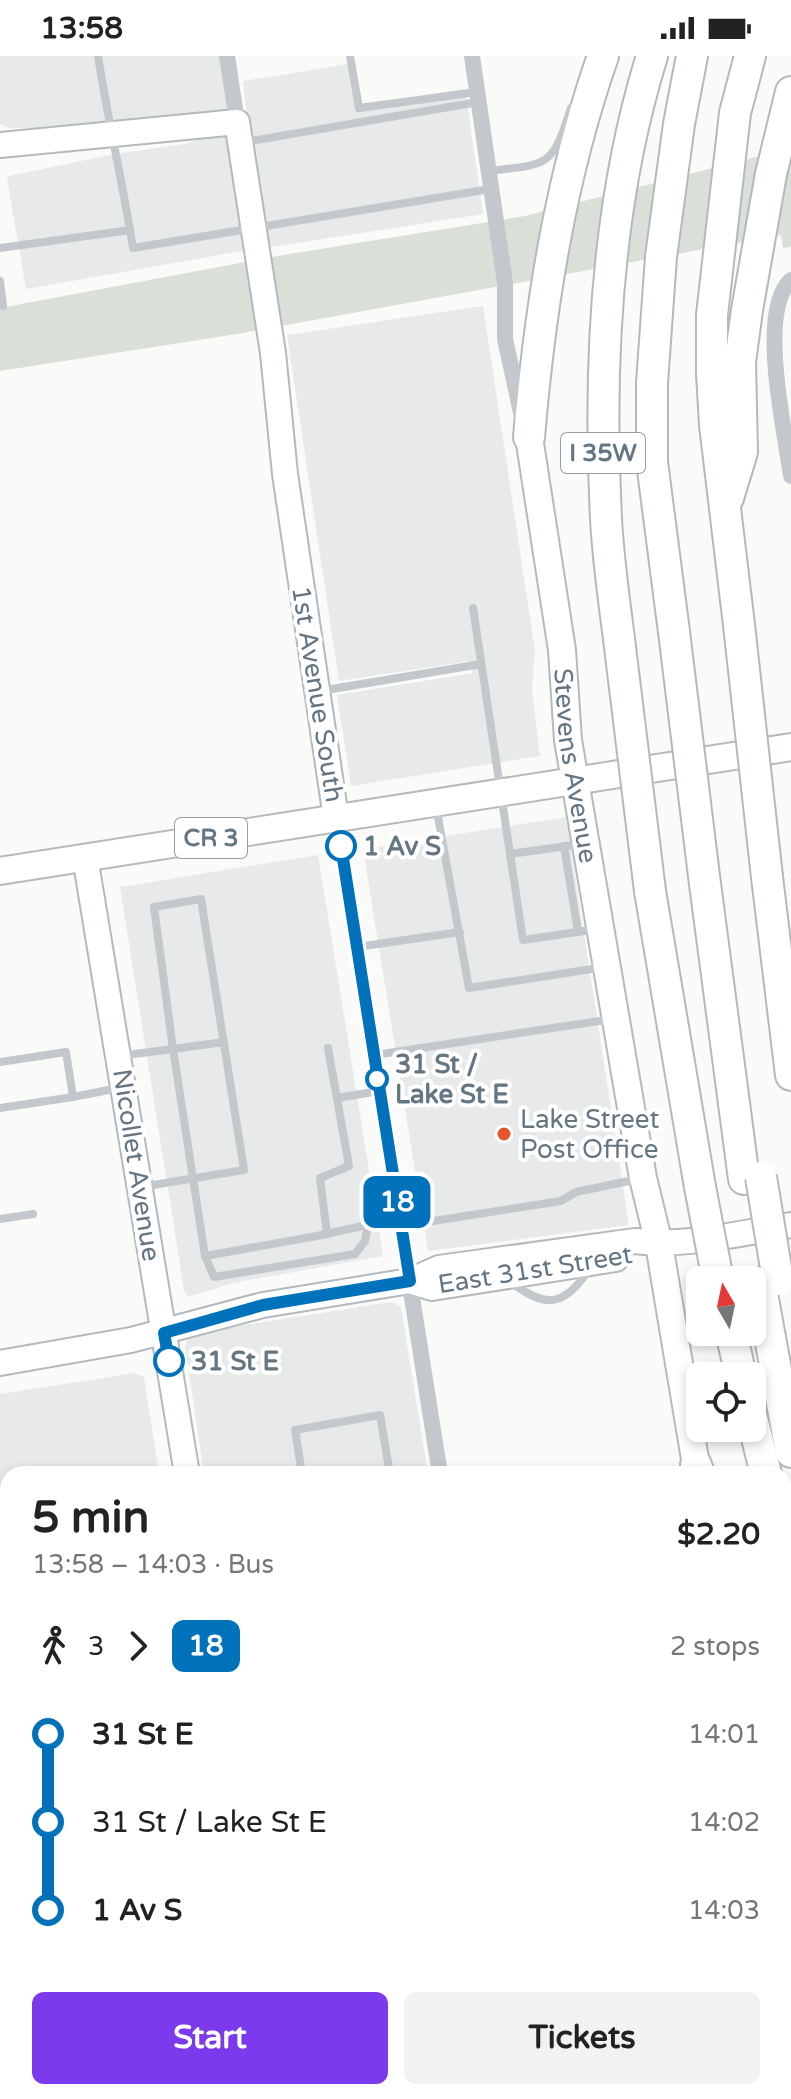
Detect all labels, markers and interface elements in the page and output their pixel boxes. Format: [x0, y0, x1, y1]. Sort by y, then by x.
text: 13:58 [40, 10, 123, 47]
road number: I 35W [561, 433, 645, 473]
street label: 1st Avenue South [285, 584, 350, 804]
street label: Stevens Avenue [547, 667, 604, 865]
road number: CR 3 [175, 818, 247, 858]
marker: 1 Av S [326, 831, 356, 861]
place label: 1 Av S [363, 831, 441, 862]
place label: 31 St / Lake St E [395, 1049, 509, 1110]
street label: Nicollet Avenue [106, 1067, 167, 1263]
marker: 31 St / Lake St E [366, 1068, 388, 1090]
place label: Lake Street Post Office [520, 1104, 659, 1165]
marker: Lake Street Post Office [495, 1125, 513, 1143]
line badge: 18 [361, 1176, 433, 1228]
text: 18 [379, 1185, 415, 1219]
street label: East 31st Street [436, 1239, 634, 1300]
north arrow [686, 1266, 766, 1346]
map controls [686, 1266, 766, 1442]
marker: 31 St E [154, 1346, 184, 1376]
place label: 31 St E [191, 1346, 279, 1377]
button: locate [686, 1362, 766, 1442]
text: 5 min [32, 1492, 149, 1545]
text: $2.20 [677, 1516, 760, 1553]
text: 13:58 – 14:03 · Bus [32, 1549, 274, 1580]
icon: walk [32, 1624, 76, 1668]
icon: forward [116, 1624, 160, 1668]
text: 18 [188, 1629, 224, 1663]
text: 3 [88, 1631, 104, 1662]
text: 2 stops [670, 1631, 760, 1662]
text: 31 St E [92, 1716, 194, 1753]
text: 14:01 [688, 1719, 760, 1750]
text: 31 St / Lake St E [92, 1804, 327, 1841]
text: 14:02 [688, 1807, 760, 1838]
text: 1 Av S [92, 1892, 182, 1929]
text: 14:03 [688, 1895, 760, 1926]
button: Start [32, 1992, 388, 2084]
button: Tickets [404, 1992, 760, 2084]

